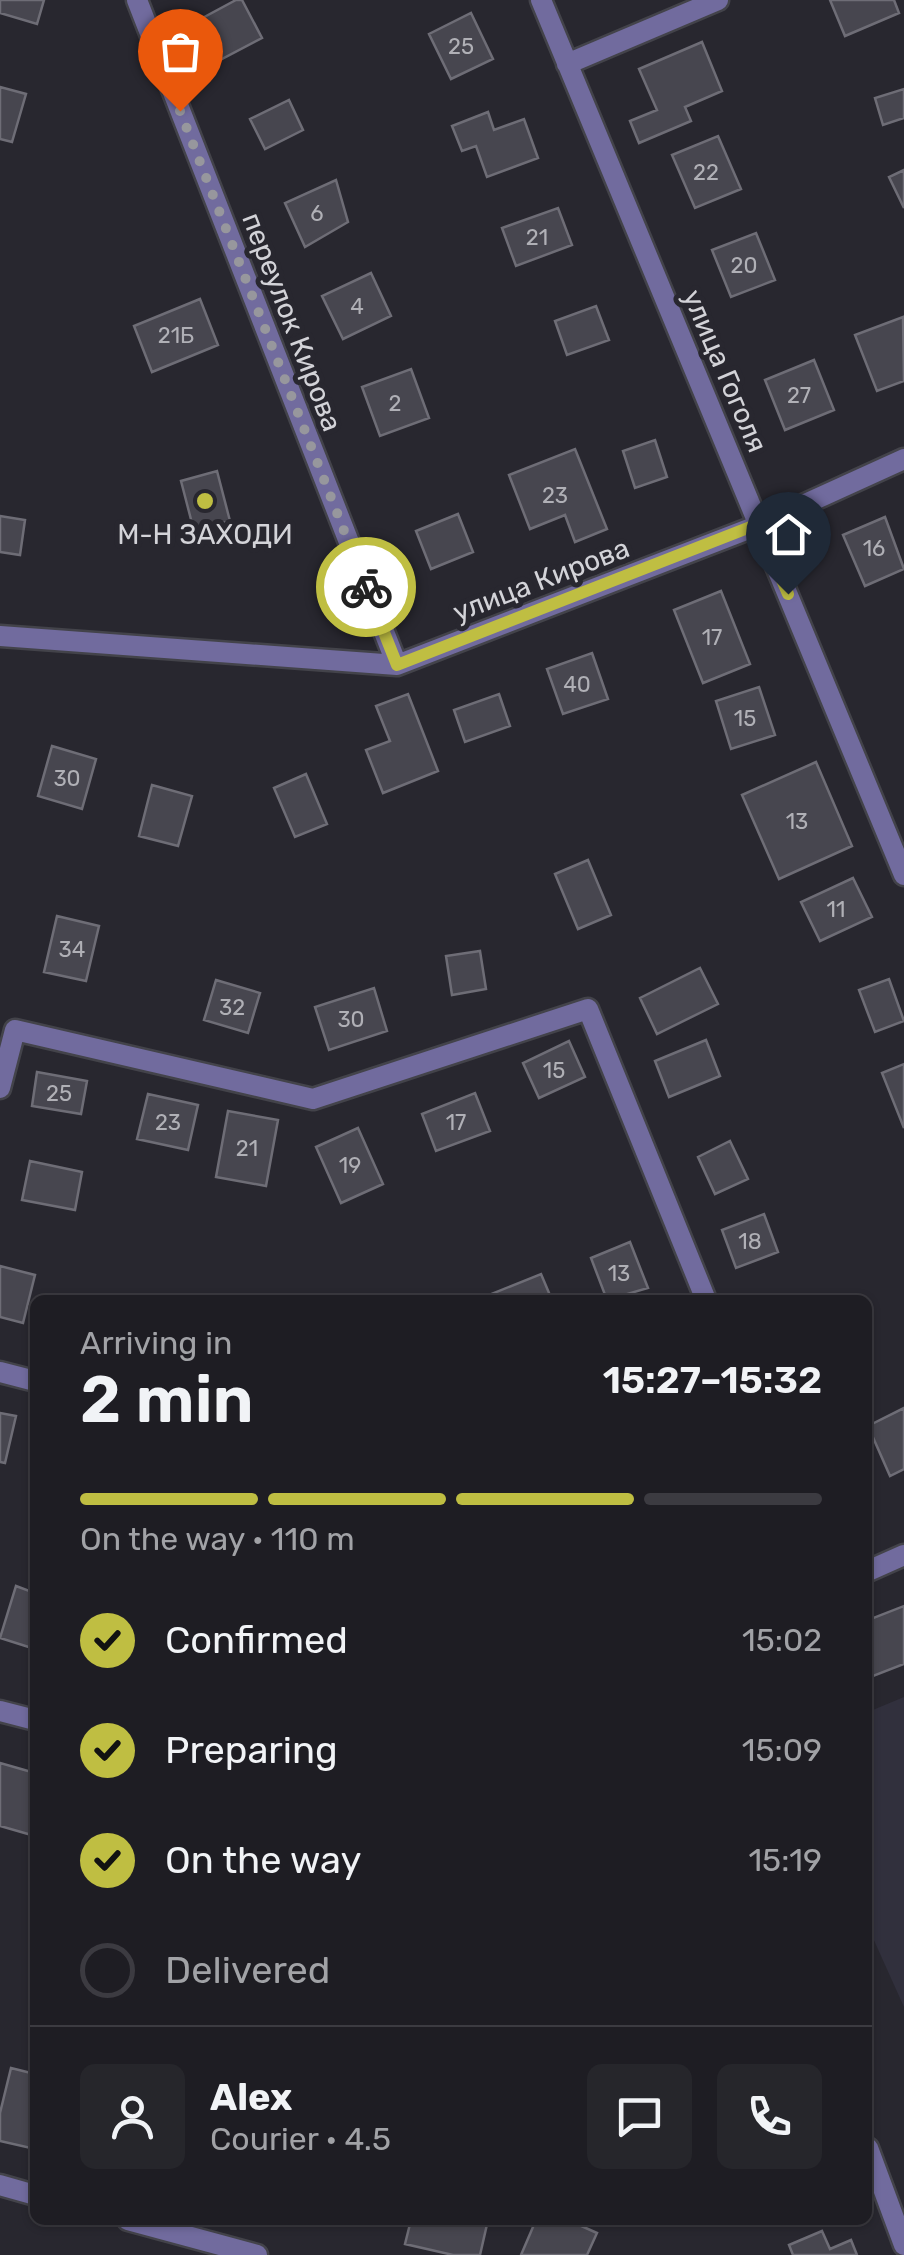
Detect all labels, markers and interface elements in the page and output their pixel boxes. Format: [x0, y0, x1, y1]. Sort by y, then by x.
pin [138, 9, 223, 112]
icon: bag [153, 24, 208, 79]
house number: 25 [448, 33, 474, 60]
house number: 22 [693, 159, 719, 186]
house number: 6 [310, 200, 324, 227]
street label: переулок Кирова [235, 208, 349, 436]
house number: 21 [526, 224, 548, 251]
house number: 20 [731, 252, 757, 279]
street label: улица Гоголя [676, 285, 774, 457]
house number: 4 [350, 293, 364, 320]
house number: 21Б [158, 322, 194, 349]
house number: 27 [787, 382, 811, 409]
house number: 2 [389, 390, 401, 417]
house number: 23 [542, 482, 568, 509]
marker: М-Н ЗАХОДИ [194, 490, 216, 512]
pin [746, 492, 831, 595]
icon: home [761, 507, 816, 562]
place label: М-Н ЗАХОДИ [117, 518, 293, 551]
street label: улица Кирова [448, 531, 634, 629]
house number: 16 [863, 535, 885, 562]
courier [316, 537, 416, 637]
icon: bike [339, 560, 394, 615]
house number: 17 [702, 624, 722, 651]
house number: 40 [563, 671, 591, 698]
house number: 15 [734, 705, 756, 732]
house number: 30 [53, 765, 81, 792]
house number: 13 [786, 808, 808, 835]
house number: 11 [827, 896, 845, 923]
house number: 34 [59, 936, 85, 963]
house number: 32 [219, 994, 245, 1021]
house number: 30 [337, 1006, 365, 1033]
house number: 15 [543, 1057, 565, 1084]
house number: 25 [46, 1080, 72, 1107]
house number: 23 [155, 1109, 181, 1136]
house number: 17 [446, 1109, 466, 1136]
house number: 21 [236, 1135, 258, 1162]
house number: 19 [339, 1152, 361, 1179]
house number: 18 [738, 1228, 762, 1255]
house number: 13 [608, 1260, 630, 1287]
text: Arriving in [80, 1324, 232, 1362]
text: 15:27–15:32 [603, 1357, 822, 1403]
text: 2 min [80, 1361, 254, 1438]
text: On the way · 110 m [80, 1520, 355, 1558]
icon: check [80, 1613, 135, 1668]
text: Confirmed [165, 1617, 348, 1663]
text: 15:02 [742, 1621, 822, 1659]
icon: check [80, 1723, 135, 1778]
text: Preparing [165, 1727, 338, 1773]
text: 15:09 [742, 1731, 822, 1769]
icon: check [80, 1833, 135, 1888]
text: On the way [165, 1837, 361, 1883]
text: 15:19 [748, 1841, 822, 1879]
text: Delivered [165, 1947, 330, 1993]
button: person [80, 2064, 185, 2169]
button: chat [587, 2064, 692, 2169]
button: phone [717, 2064, 822, 2169]
text: Alex [210, 2074, 292, 2120]
text: Courier · 4.5 [210, 2120, 391, 2158]

